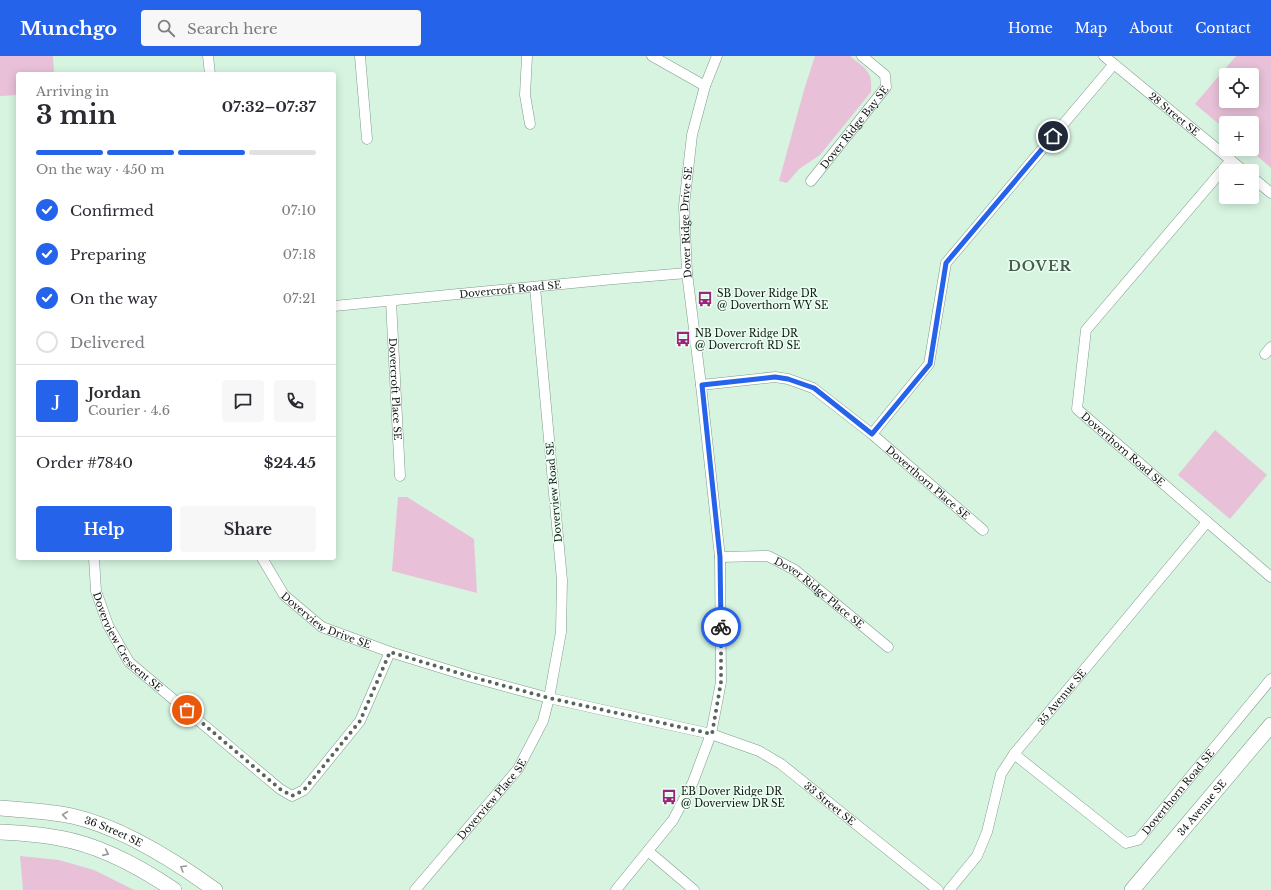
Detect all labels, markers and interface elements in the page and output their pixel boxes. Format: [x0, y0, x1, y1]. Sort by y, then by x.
search box [141, 10, 421, 46]
text: Munchgo [20, 17, 117, 40]
icon: search [155, 17, 177, 39]
text: Search here [187, 19, 278, 38]
text: Home [1008, 19, 1053, 37]
text: Map [1075, 19, 1107, 37]
text: About [1129, 19, 1173, 37]
text: Contact [1195, 19, 1251, 37]
map controls [1219, 68, 1259, 204]
button: locate [1219, 68, 1259, 108]
text: Arriving in [36, 83, 109, 100]
street label: Dover Ridge Bay SE [817, 83, 891, 171]
street label: 28 Street SE [1146, 89, 1202, 138]
text: 07:32–07:37 [222, 97, 316, 116]
text: 3 min [36, 99, 117, 131]
button: + [1219, 116, 1259, 156]
pin [1036, 119, 1070, 153]
icon: home [1042, 125, 1064, 147]
text: On the way · 450 m [36, 161, 165, 178]
button: − [1219, 164, 1259, 204]
street label: Dover Ridge Drive SE [677, 166, 695, 279]
icon: check [36, 199, 58, 221]
text: Confirmed [70, 201, 154, 220]
text: 07:10 [281, 202, 316, 219]
icon: check [36, 243, 58, 265]
text: Preparing [70, 245, 146, 264]
text: 07:18 [283, 246, 316, 263]
district label: DOVER [1008, 257, 1072, 275]
street label: Dovercroft Road SE [459, 278, 562, 300]
icon: check [36, 287, 58, 309]
place label: SB Dover Ridge DR @ Doverthorn WY SE [717, 287, 828, 312]
text: On the way [70, 289, 158, 308]
text: 07:21 [283, 290, 316, 307]
bus stop icon: SB Dover Ridge DR @ Doverthorn WY SE [696, 290, 714, 308]
place label: NB Dover Ridge DR @ Dovercroft RD SE [695, 327, 800, 352]
bus stop icon: NB Dover Ridge DR @ Dovercroft RD SE [674, 330, 692, 348]
text: Delivered [70, 333, 145, 352]
street label: Dovercroft Place SE [386, 338, 405, 440]
button: chat [222, 380, 264, 422]
button: phone [274, 380, 316, 422]
text: Jordan [88, 383, 141, 402]
text: J [54, 391, 60, 410]
text: Courier · 4.6 [88, 402, 170, 419]
street label: Doverthorn Road SE [1079, 409, 1168, 489]
street label: Doverview Road SE [543, 441, 565, 543]
street label: Doverthorn Place SE [883, 443, 973, 522]
text: Order #7840 [36, 453, 133, 472]
text: $24.45 [264, 453, 316, 472]
button: Help [36, 506, 172, 552]
button: Share [180, 506, 316, 552]
street label: Dover Ridge Place SE [772, 554, 867, 631]
street label: Doverview Drive SE [279, 589, 373, 651]
street label: Doverview Crescent SE [90, 590, 165, 694]
courier [701, 607, 741, 647]
icon: bike [710, 616, 732, 638]
street label: 35 Avenue SE [1035, 666, 1089, 727]
pin [170, 693, 204, 727]
icon: bag [176, 699, 198, 721]
street label: Doverthorn Road SE [1139, 747, 1217, 837]
street label: Doverview Place SE [454, 756, 529, 842]
street label: 34 Avenue SE [1174, 777, 1229, 838]
street label: 33 Street SE [802, 779, 858, 828]
place label: EB Dover Ridge DR @ Doverview DR SE [681, 785, 785, 810]
bus stop icon: EB Dover Ridge DR @ Doverview DR SE [660, 788, 678, 806]
one-way arrow [62, 811, 68, 820]
street label: 36 Street SE [83, 813, 145, 849]
one-way arrow [102, 849, 109, 857]
one-way arrow [180, 865, 187, 872]

